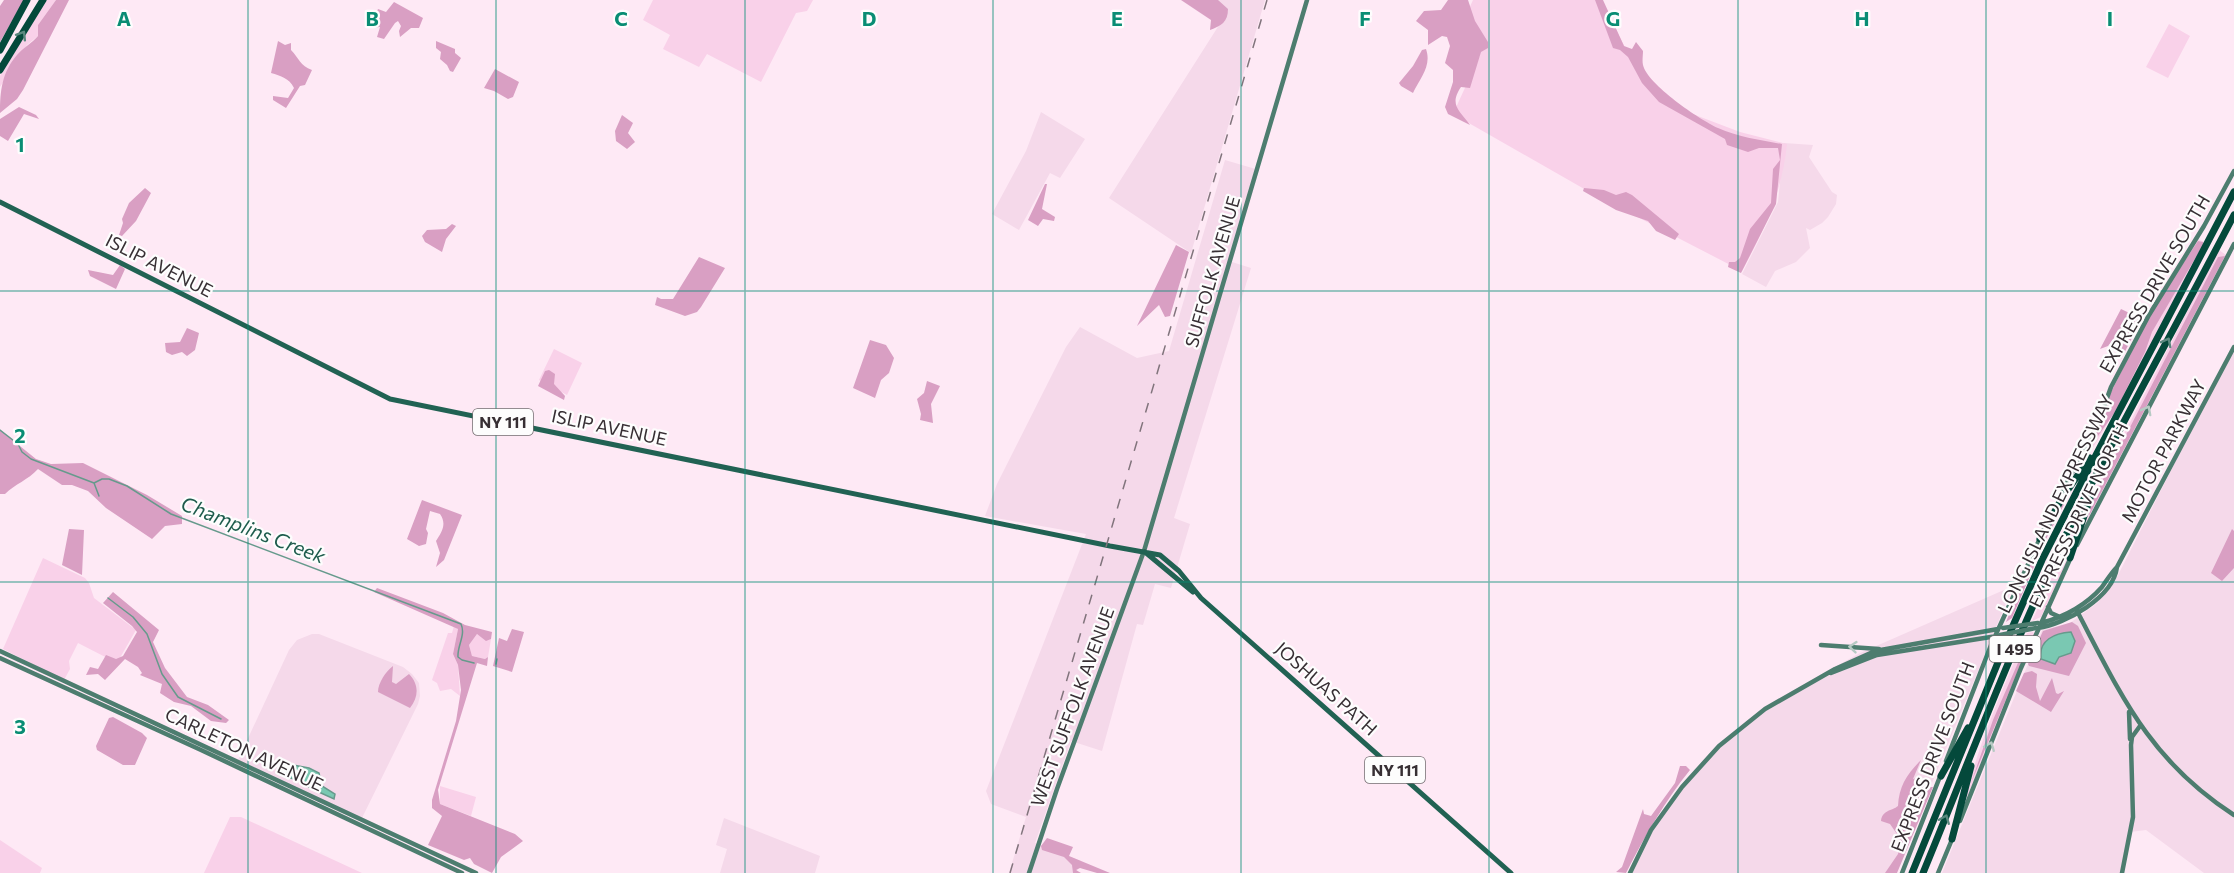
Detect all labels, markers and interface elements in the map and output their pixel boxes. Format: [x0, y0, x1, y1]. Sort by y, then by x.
text: A [117, 6, 131, 30]
text: B [365, 6, 379, 30]
text: C [614, 6, 628, 30]
text: D [862, 6, 876, 30]
text: E [1111, 6, 1123, 30]
text: F [1359, 6, 1371, 30]
text: G [1606, 6, 1620, 30]
text: H [1855, 6, 1870, 30]
text: I [2107, 6, 2113, 30]
one-way arrow [15, 31, 27, 41]
text: 1 [15, 132, 25, 156]
street label: EXPRESS DRIVE SOUTH [2094, 191, 2214, 376]
street label: SUFFOLK AVENUE [1180, 193, 1244, 350]
street label: ISLIP AVENUE [102, 229, 217, 302]
one-way arrow [2159, 338, 2171, 349]
street label: MOTOR PARKWAY [2116, 375, 2210, 526]
street label: LONG ISLAND EXPRESSWAY [1992, 390, 2118, 617]
street label: ISLIP AVENUE [550, 404, 669, 450]
one-way arrow [2139, 405, 2151, 416]
road number: NY 111 [473, 409, 533, 435]
street label: EXPRESS DRIVE NORTH [2024, 418, 2133, 611]
text: 2 [14, 423, 26, 447]
water label: Champlins Creek [178, 490, 330, 568]
street label: WEST SUFFOLK AVENUE [1026, 604, 1118, 809]
road number: I 495 [1990, 636, 2040, 662]
street label: JOSHUAS PATH [1271, 637, 1382, 740]
one-way arrow [1848, 641, 1857, 654]
street label: EXPRESS DRIVE SOUTH [1886, 659, 1978, 855]
street label: CARLETON AVENUE [162, 703, 327, 795]
text: 3 [14, 714, 26, 738]
one-way arrow [1982, 741, 1995, 752]
road number: NY 111 [1365, 757, 1425, 783]
one-way arrow [1938, 814, 1951, 825]

